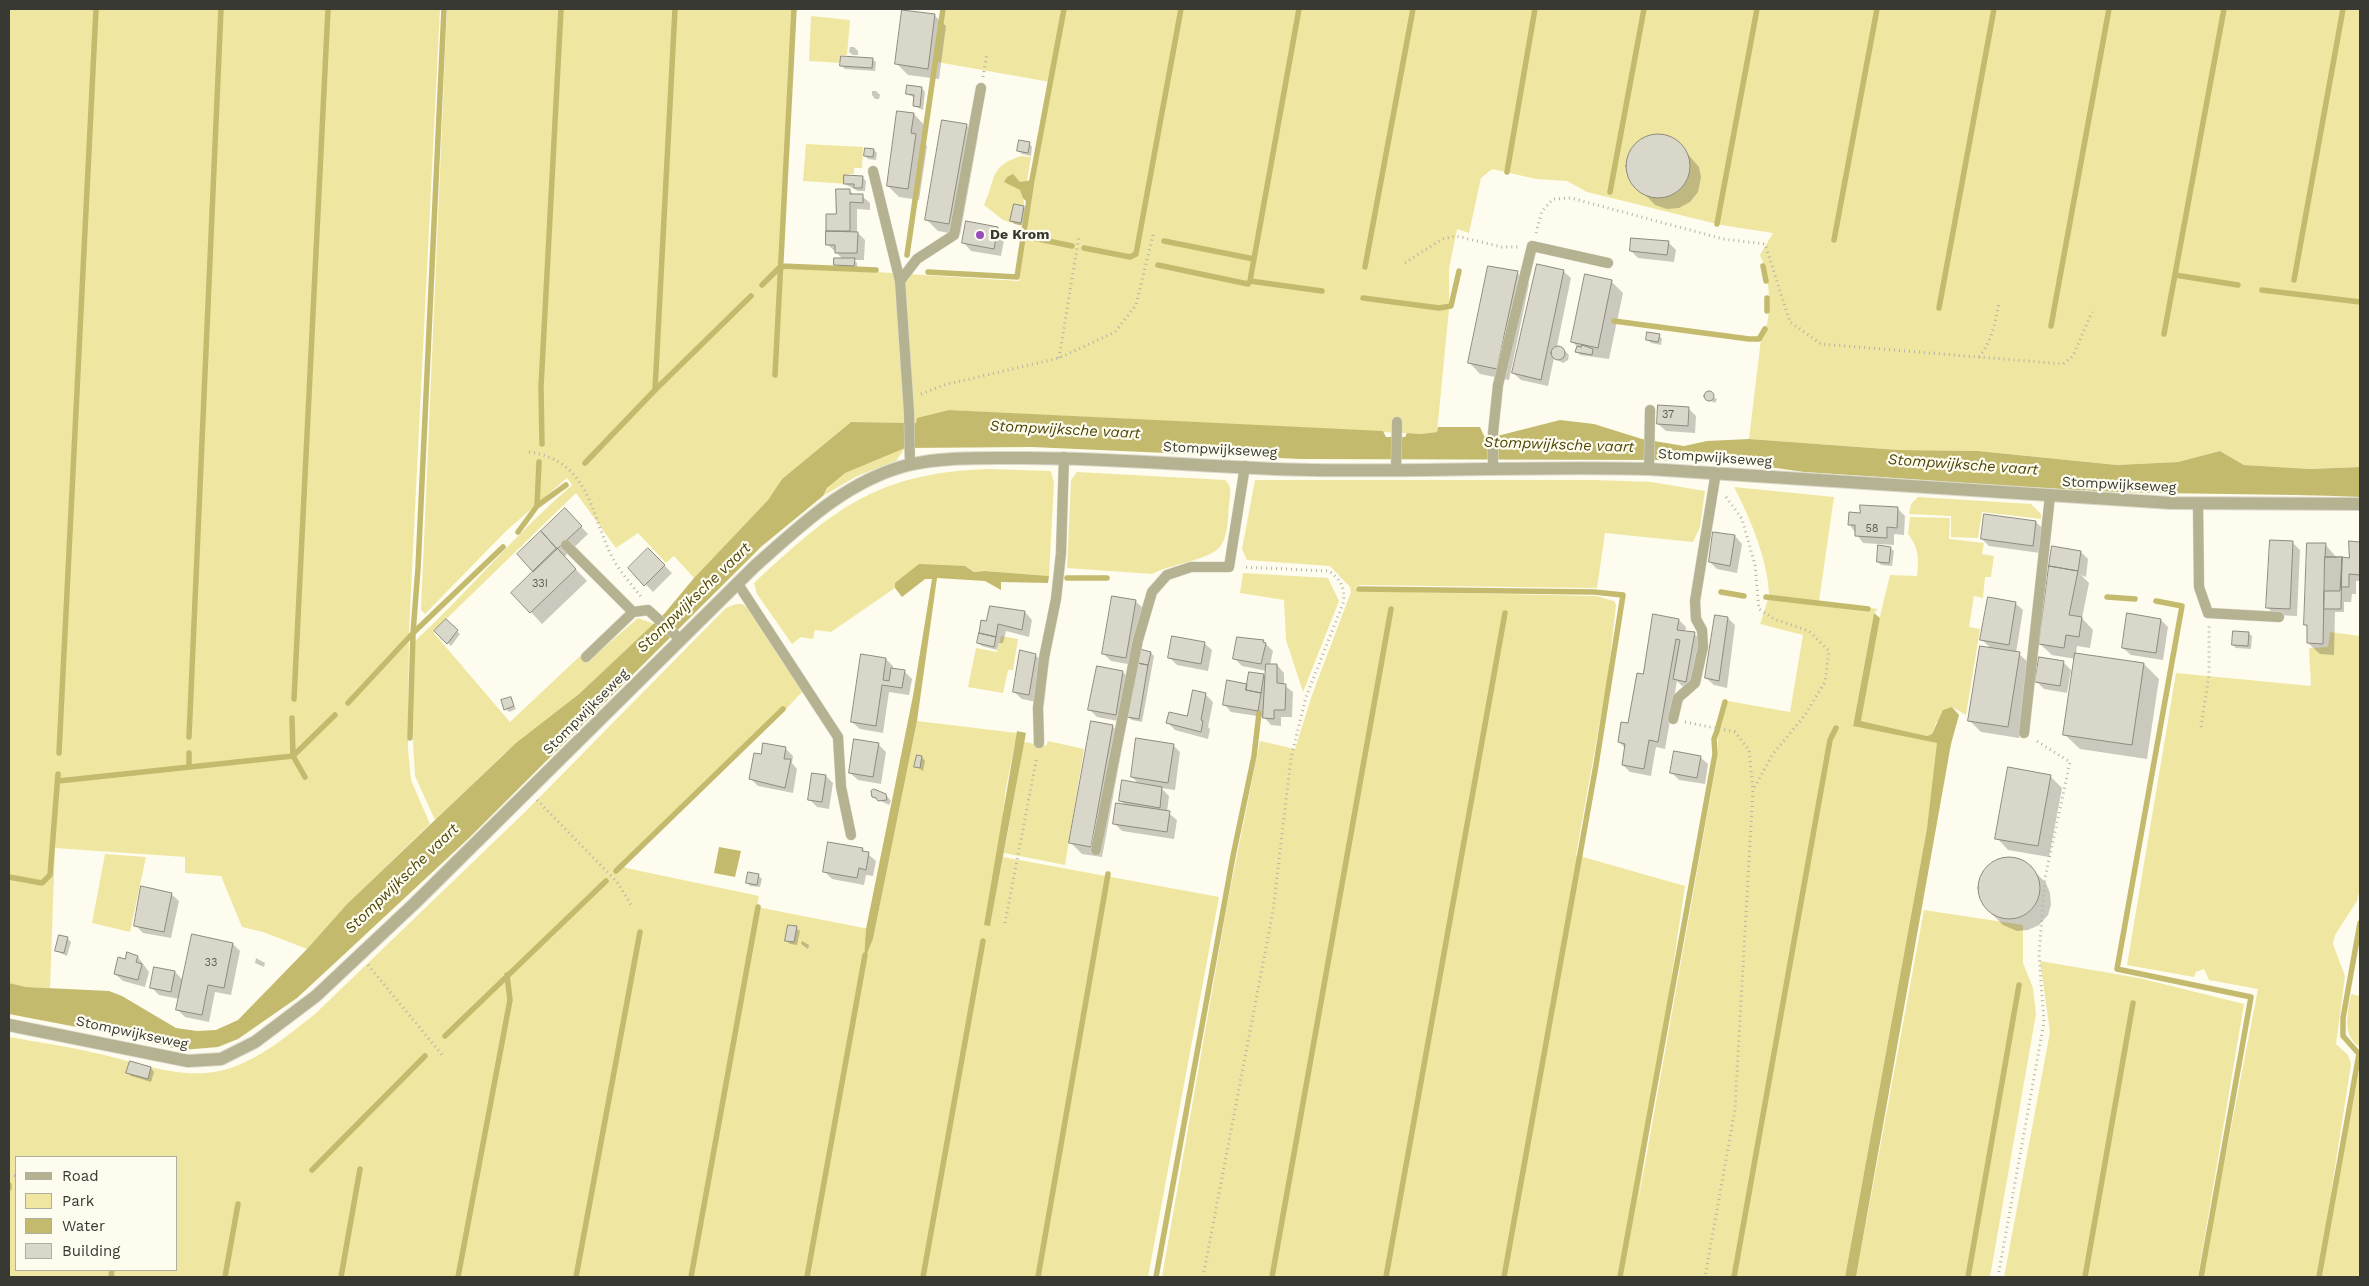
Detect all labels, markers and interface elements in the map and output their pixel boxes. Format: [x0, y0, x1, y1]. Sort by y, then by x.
place label: De Krom [990, 227, 1049, 243]
marker: De Krom [974, 229, 986, 241]
house number: 37 [1662, 408, 1674, 422]
water label: Stompwijksche vaart [989, 417, 1141, 443]
water label: Stompwijksche vaart [1483, 433, 1635, 457]
street label: Stompwijkseweg [1162, 439, 1278, 461]
street label: Stompwijkseweg [1657, 446, 1773, 470]
water label: Stompwijksche vaart [1887, 451, 2039, 479]
street label: Stompwijkseweg [2061, 474, 2177, 496]
house number: 58 [1865, 522, 1879, 536]
water label: Stompwijksche vaart [634, 539, 754, 657]
house number: 33I [532, 577, 548, 591]
street label: Stompwijkseweg [540, 666, 632, 758]
water label: Stompwijksche vaart [342, 820, 462, 938]
house number: 33 [205, 956, 217, 970]
street label: Stompwijkseweg [74, 1013, 190, 1053]
legend [15, 1156, 178, 1271]
text: Road [62, 1167, 99, 1185]
text: Park [62, 1192, 94, 1210]
text: Water [62, 1217, 105, 1235]
text: Building [62, 1242, 120, 1260]

